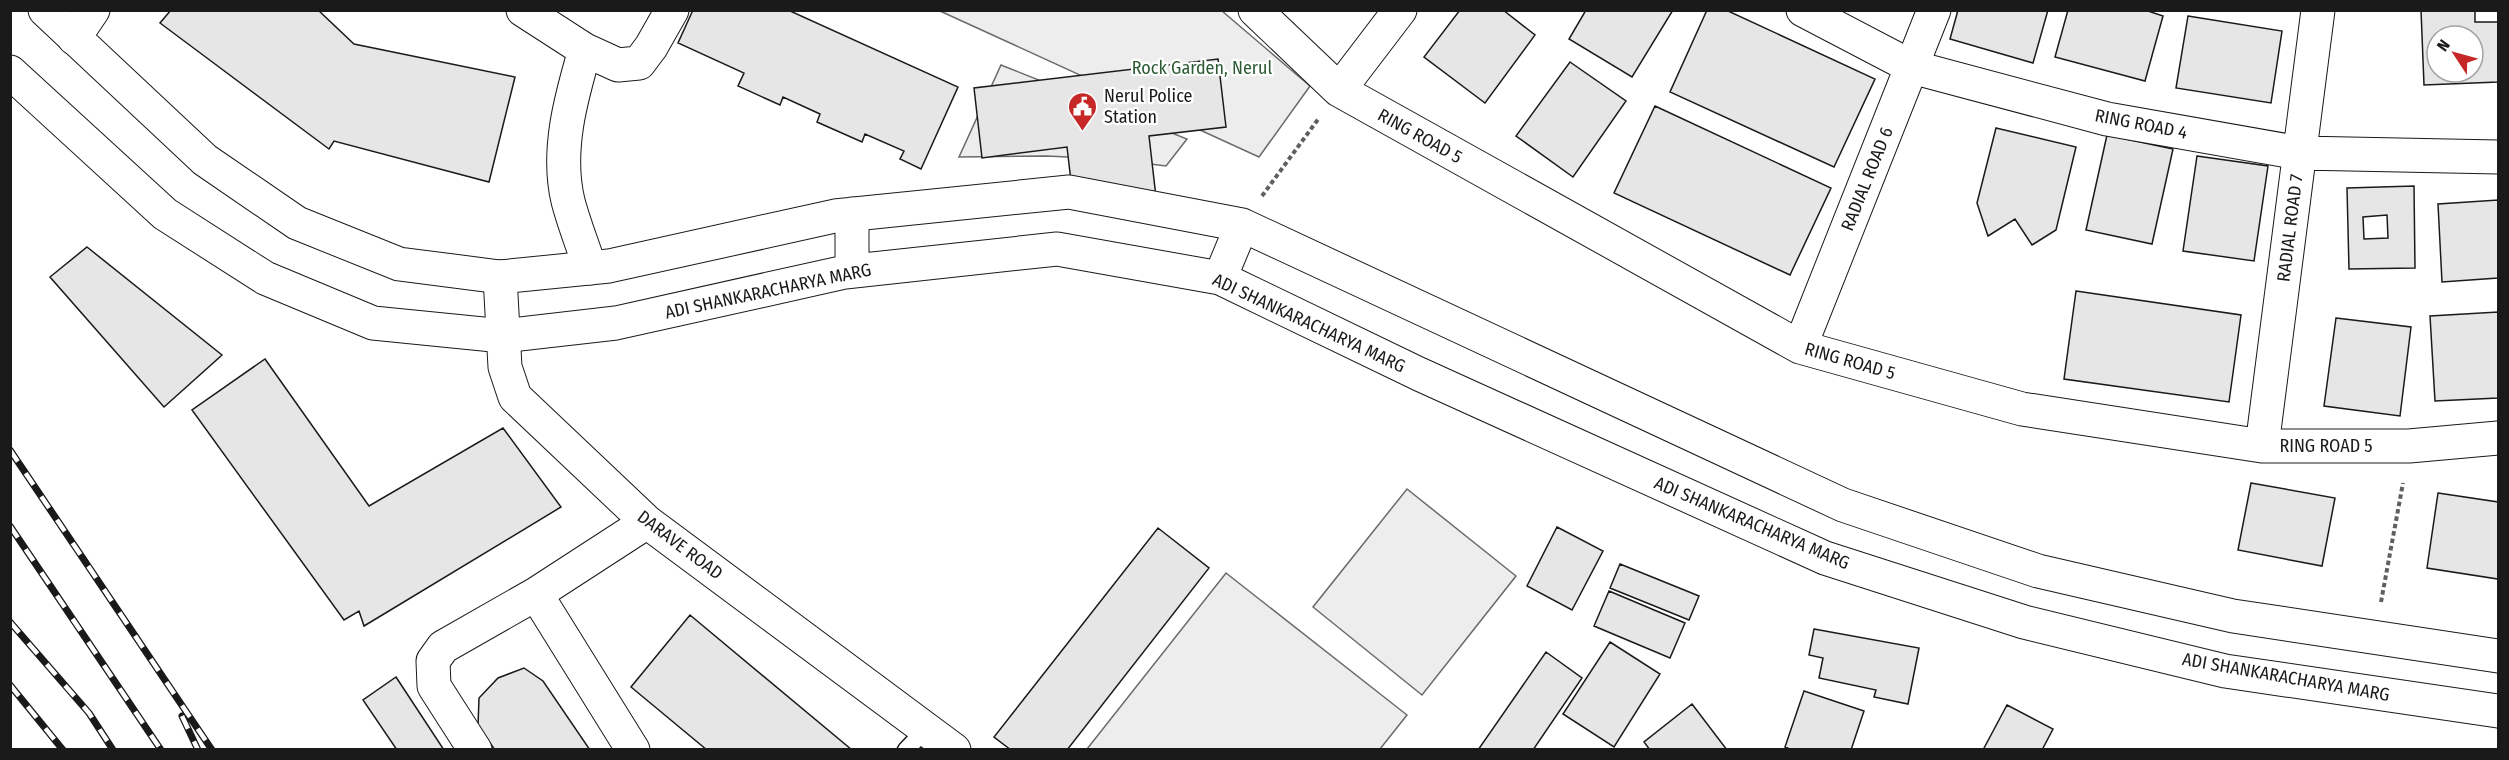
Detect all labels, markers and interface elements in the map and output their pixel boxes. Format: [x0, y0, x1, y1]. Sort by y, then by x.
north arrow [2425, 24, 2485, 84]
text: N [2433, 36, 2454, 55]
park label: Rock Garden, Nerul [1132, 57, 1273, 79]
place label: Nerul Police Station [1104, 85, 1192, 128]
public building icon: Nerul Police Station [1067, 90, 1099, 132]
street label: RING ROAD 5 [1374, 104, 1466, 168]
street label: RING ROAD 4 [2093, 104, 2189, 144]
street label: RADIAL ROAD 6 [1836, 124, 1898, 234]
street label: RADIAL ROAD 7 [2272, 173, 2308, 283]
street label: ADI SHANKARACHARYA MARG [663, 258, 873, 324]
street label: ADI SHANKARACHARYA MARG [1209, 269, 1409, 377]
street label: RING ROAD 5 [1802, 338, 1898, 384]
street label: RING ROAD 5 [2279, 435, 2373, 457]
street label: ADI SHANKARACHARYA MARG [1651, 472, 1853, 574]
street label: DARAVE ROAD [633, 506, 727, 584]
street label: ADI SHANKARACHARYA MARG [2181, 648, 2391, 706]

